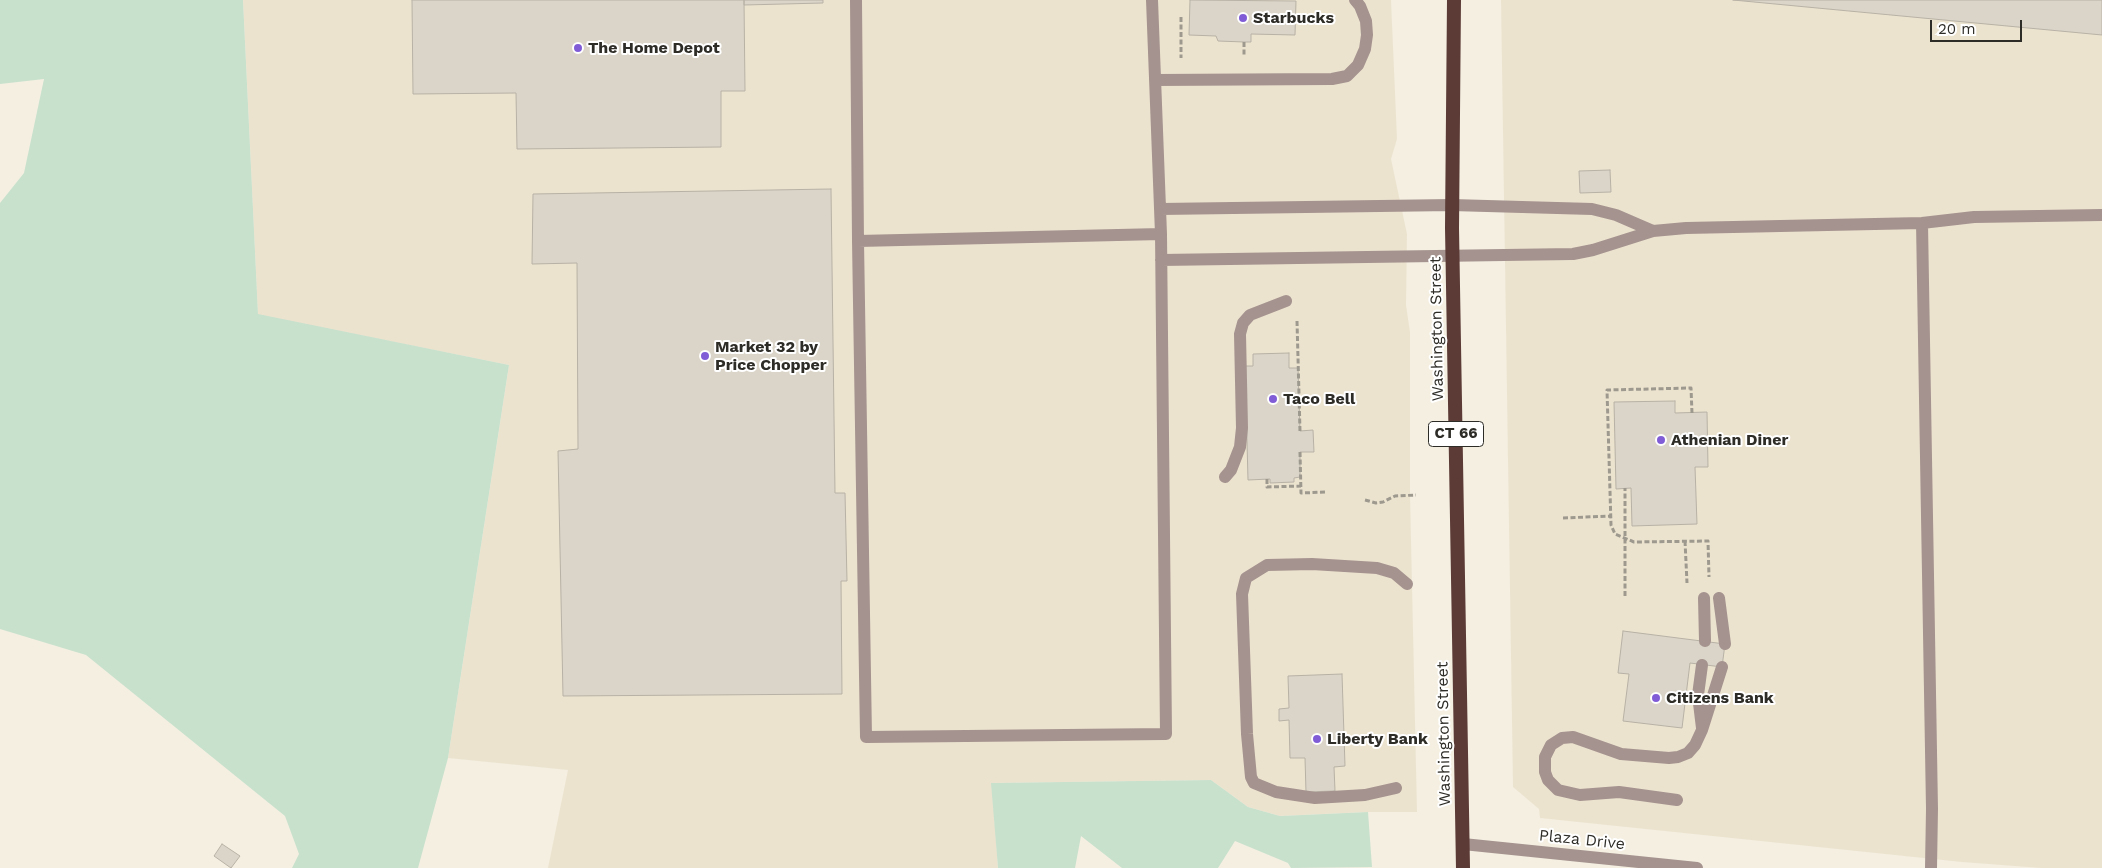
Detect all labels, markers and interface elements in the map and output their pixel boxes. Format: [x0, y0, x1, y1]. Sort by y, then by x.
place label: Starbucks [1253, 8, 1334, 28]
scale bar [1932, 10, 2024, 42]
marker: Starbucks [1237, 12, 1249, 24]
text: 20 m [1938, 20, 1976, 38]
place label: The Home Depot [588, 38, 720, 58]
marker: The Home Depot [572, 42, 584, 54]
street label: Washington Street [1426, 257, 1448, 401]
place label: Market 32 by Price Chopper [715, 337, 827, 375]
marker: Market 32 by Price Chopper [699, 350, 711, 362]
place label: Taco Bell [1283, 389, 1355, 409]
marker: Taco Bell [1267, 393, 1279, 405]
road number: CT 66 [1428, 422, 1484, 446]
place label: Athenian Diner [1671, 430, 1788, 450]
marker: Athenian Diner [1655, 434, 1667, 446]
street label: Washington Street [1433, 662, 1455, 806]
place label: Citizens Bank [1666, 688, 1774, 708]
marker: Citizens Bank [1650, 692, 1662, 704]
place label: Liberty Bank [1327, 729, 1428, 749]
marker: Liberty Bank [1311, 733, 1323, 745]
street label: Plaza Drive [1538, 826, 1626, 854]

